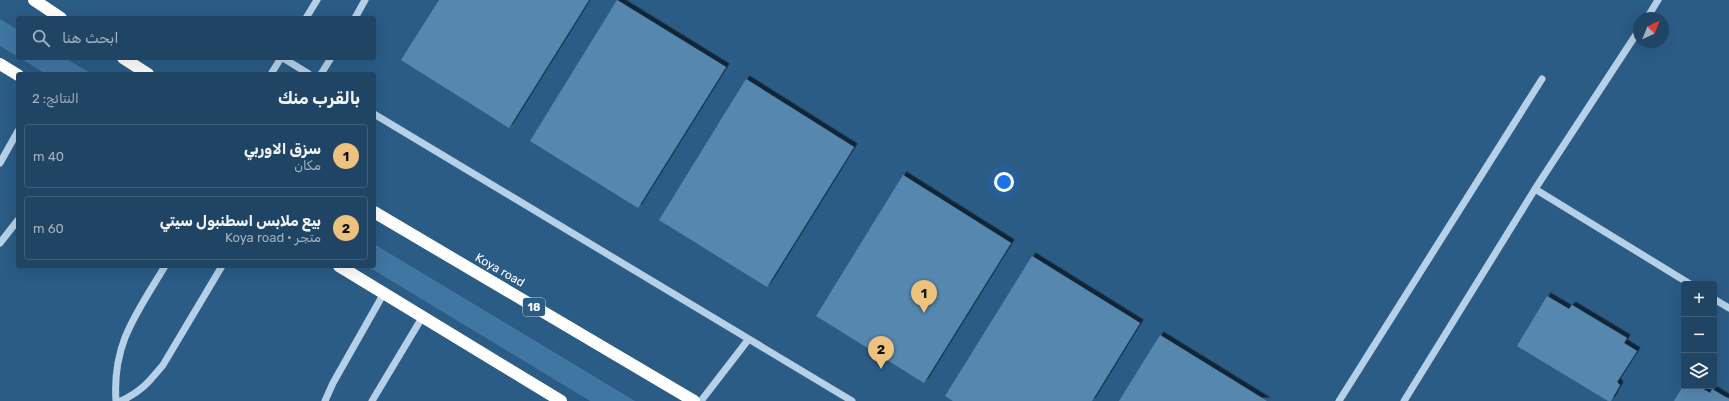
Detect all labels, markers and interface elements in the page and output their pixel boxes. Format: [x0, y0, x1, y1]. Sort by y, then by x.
north arrow [1633, 12, 1669, 48]
search box [16, 16, 376, 60]
icon: search [30, 27, 52, 49]
text: ابحث هنا [62, 29, 119, 47]
text: بالقرب منك [278, 88, 360, 108]
text: النتائج: 2 [32, 91, 79, 106]
text: سزق الاوربي [244, 140, 321, 158]
text: 40 m [33, 149, 64, 164]
text: 1 [343, 149, 349, 164]
text: مكان [294, 158, 321, 173]
your location [994, 172, 1014, 192]
text: بيع ملابس اسطنبول سيتي [160, 212, 321, 230]
text: 60 m [33, 221, 64, 236]
text: 2 [342, 221, 350, 236]
text: متجر · Koya road [225, 230, 321, 245]
street label: Koya road [473, 250, 527, 290]
pin: 1 [911, 280, 937, 313]
map controls [1681, 281, 1717, 389]
button: + [1681, 281, 1717, 317]
road number: 18 [523, 298, 545, 316]
button: − [1681, 317, 1717, 353]
pin: 2 [868, 336, 894, 369]
button: layers [1681, 353, 1717, 389]

